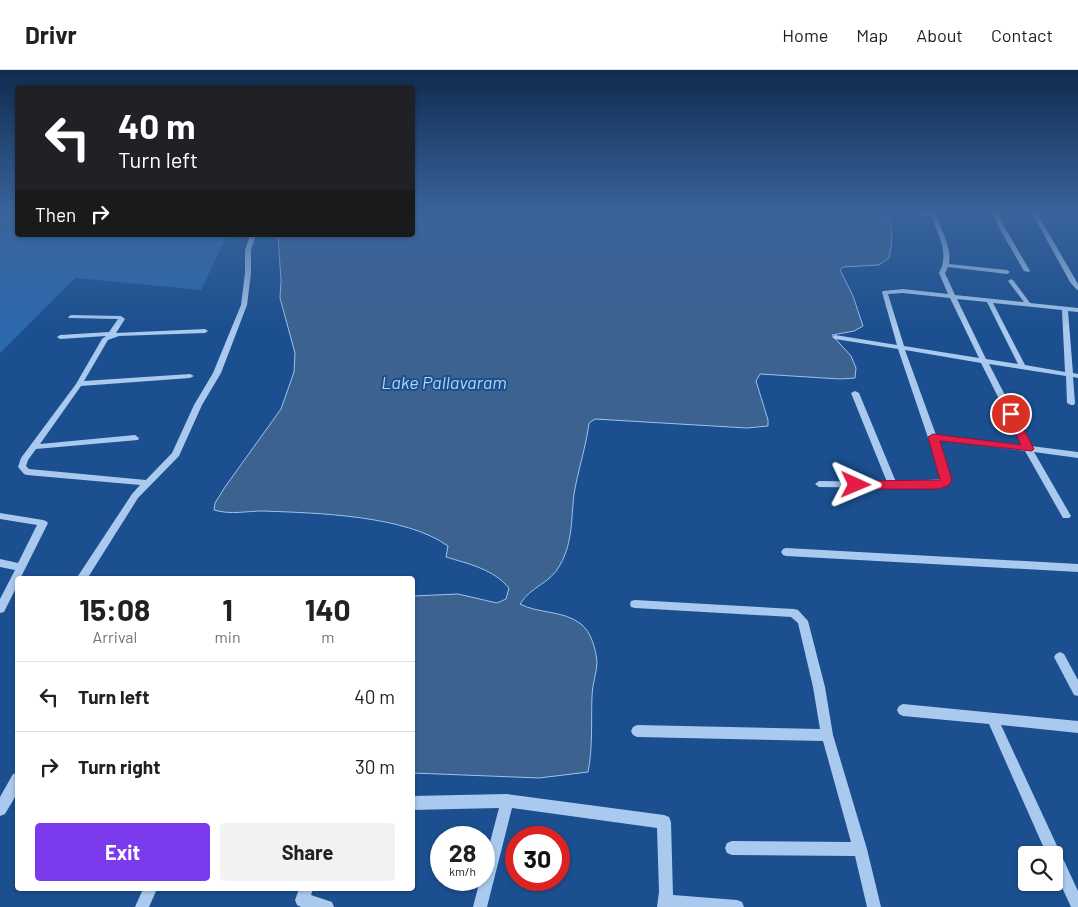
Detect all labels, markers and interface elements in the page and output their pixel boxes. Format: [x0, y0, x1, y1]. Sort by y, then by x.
text: Drivr [25, 20, 77, 49]
text: Home [782, 24, 828, 46]
text: Map [856, 24, 888, 46]
text: About [916, 24, 963, 46]
text: Contact [991, 24, 1053, 46]
text: 40 m [118, 104, 195, 146]
icon: left [35, 105, 100, 170]
text: Turn left [118, 146, 198, 172]
icon: right [86, 200, 114, 228]
text: Then [35, 203, 76, 226]
water label: Lake Pallavaram [381, 371, 507, 393]
pin [990, 393, 1032, 435]
icon: arrive [997, 400, 1025, 428]
position arrow [829, 458, 881, 510]
text: 15:08 [79, 591, 150, 627]
text: 1 [222, 591, 233, 627]
text: 140 [305, 591, 351, 627]
text: Arrival [92, 627, 137, 646]
text: min [215, 627, 241, 646]
text: m [321, 627, 334, 646]
icon: left [35, 683, 63, 711]
text: Turn left [78, 685, 149, 708]
text: 40 m [354, 685, 395, 708]
icon: right [35, 753, 63, 781]
text: Turn right [78, 755, 160, 778]
text: 30 m [355, 755, 395, 778]
button: Exit [35, 823, 210, 881]
button: Share [220, 823, 395, 881]
speed limit sign: 30 [505, 826, 570, 891]
text: 28 [449, 837, 476, 867]
map controls [1018, 846, 1063, 891]
button: search [1018, 846, 1063, 891]
text: km/h [449, 864, 476, 878]

